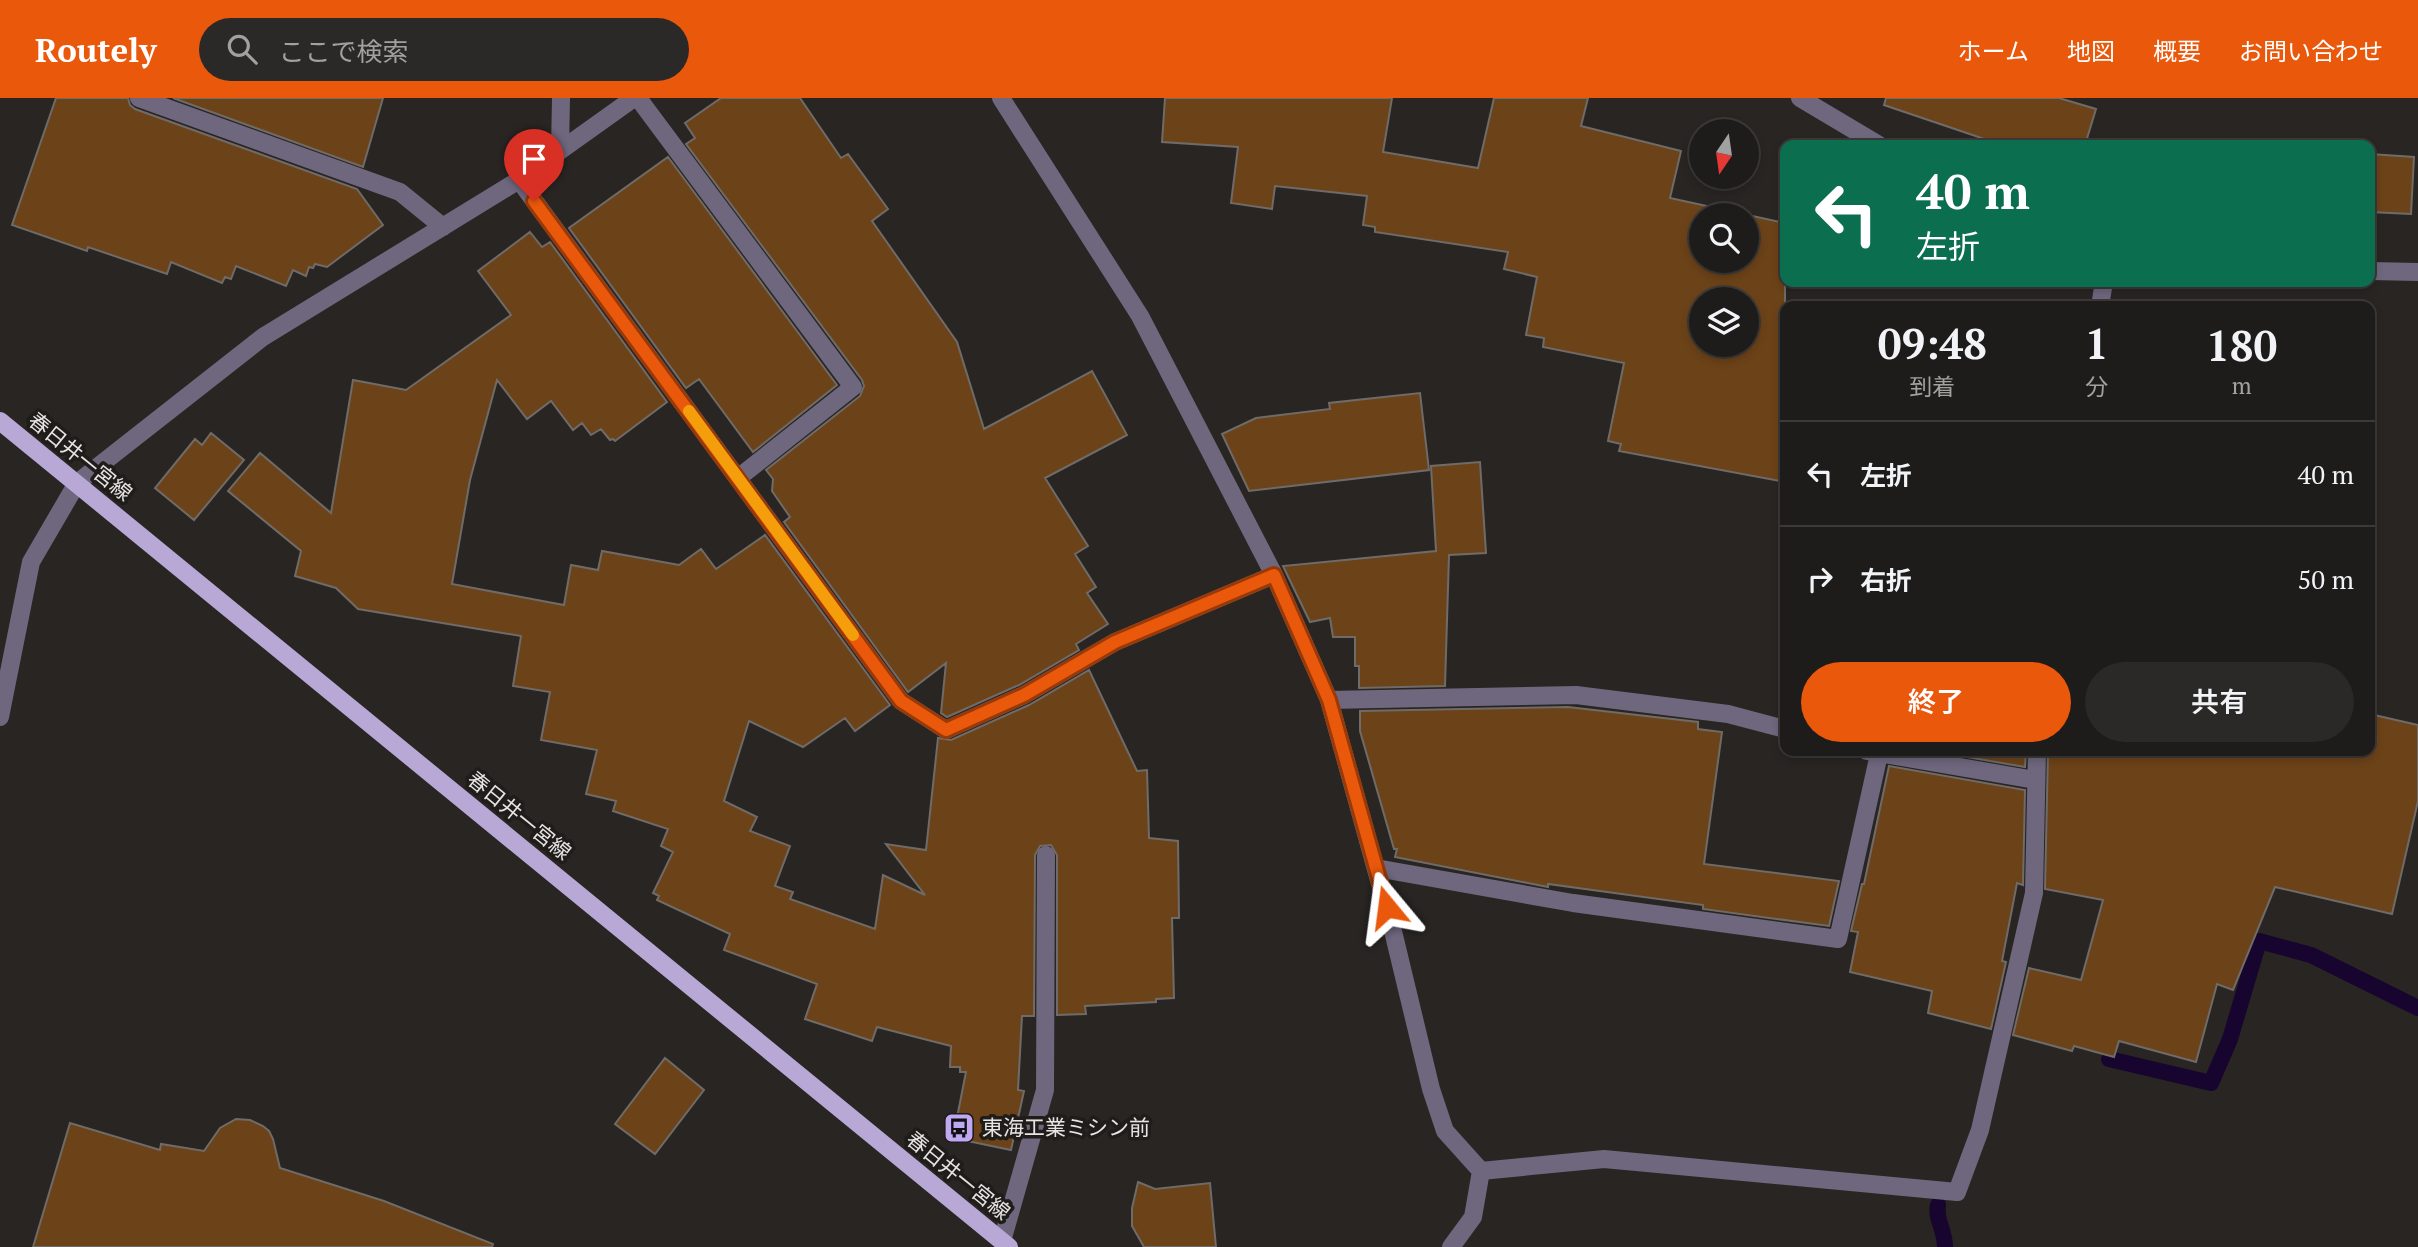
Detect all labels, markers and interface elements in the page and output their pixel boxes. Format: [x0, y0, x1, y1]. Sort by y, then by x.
search box [199, 18, 689, 81]
text: Routely [35, 28, 157, 71]
icon: search [223, 30, 261, 68]
text: ここで検索 [279, 34, 409, 68]
text: ホーム [1958, 35, 2029, 67]
text: 地図 [2067, 35, 2115, 67]
text: 概要 [2153, 35, 2201, 67]
text: お問い合わせ [2239, 35, 2383, 67]
north arrow [1689, 119, 1759, 189]
map controls [1689, 119, 1759, 357]
pin [504, 129, 564, 201]
icon: arrive [515, 140, 553, 178]
text: 40 m [1916, 158, 2030, 223]
icon: left [1801, 168, 1892, 259]
button: search [1689, 203, 1759, 273]
text: 左折 [1916, 225, 1980, 267]
button: layers [1689, 287, 1759, 357]
text: 09:48 [1878, 315, 1987, 371]
text: 1 [2085, 315, 2108, 371]
text: 180 [2206, 317, 2277, 373]
text: m [2232, 370, 2252, 401]
text: 到着 [1909, 371, 1955, 402]
text: 分 [2085, 371, 2108, 402]
street label: 春日井一宮線 [23, 406, 138, 507]
icon: left [1801, 455, 1839, 493]
text: 40 m [2298, 457, 2354, 491]
text: 左折 [1860, 458, 1912, 492]
icon: right [1801, 560, 1839, 598]
text: 50 m [2298, 562, 2354, 596]
text: 右折 [1860, 563, 1912, 597]
button: 終了 [1801, 662, 2071, 742]
button: 共有 [2085, 662, 2354, 742]
street label: 春日井一宮線 [462, 765, 577, 866]
position arrow [1350, 870, 1424, 944]
bus stop icon: 東海工業ミシン前 [942, 1111, 976, 1145]
place label: 東海工業ミシン前 [982, 1113, 1150, 1141]
street label: 春日井一宮線 [901, 1125, 1016, 1226]

